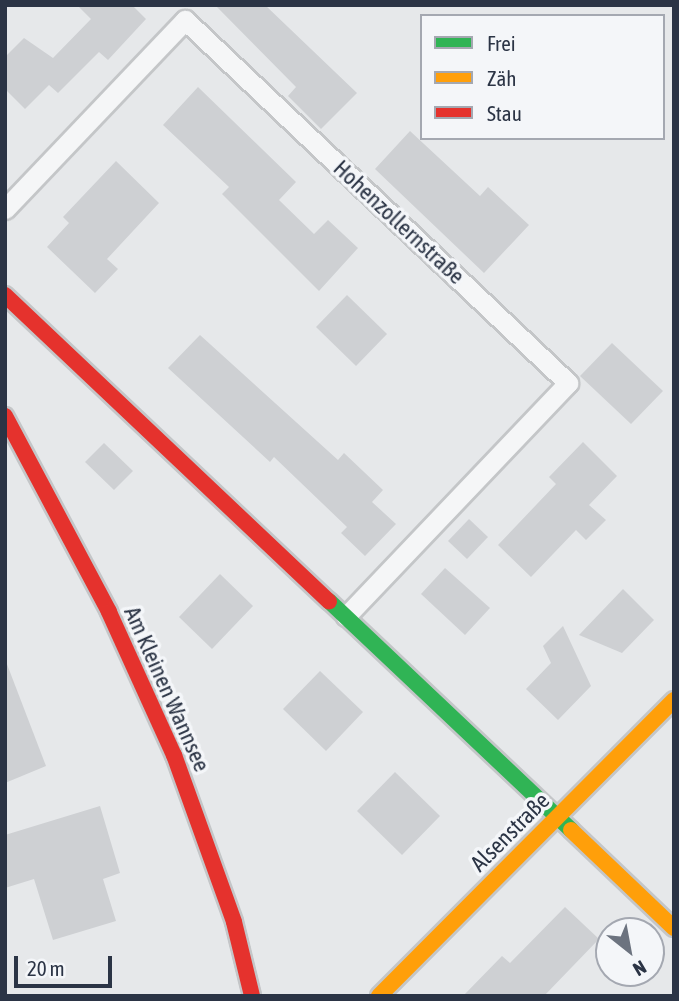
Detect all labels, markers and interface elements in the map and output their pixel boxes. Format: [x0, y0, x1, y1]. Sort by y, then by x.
legend [420, 14, 665, 140]
text: Frei [487, 31, 516, 55]
text: Zäh [487, 66, 516, 90]
text: Stau [487, 101, 522, 125]
street label: Hohenzollernstraße [328, 154, 470, 290]
street label: Am Kleinen Wannsee [118, 602, 216, 776]
street label: Alsenstraße [465, 787, 555, 877]
north arrow [595, 917, 665, 987]
scale bar [18, 942, 116, 986]
text: 20 m [27, 956, 65, 980]
text: N [629, 956, 650, 981]

